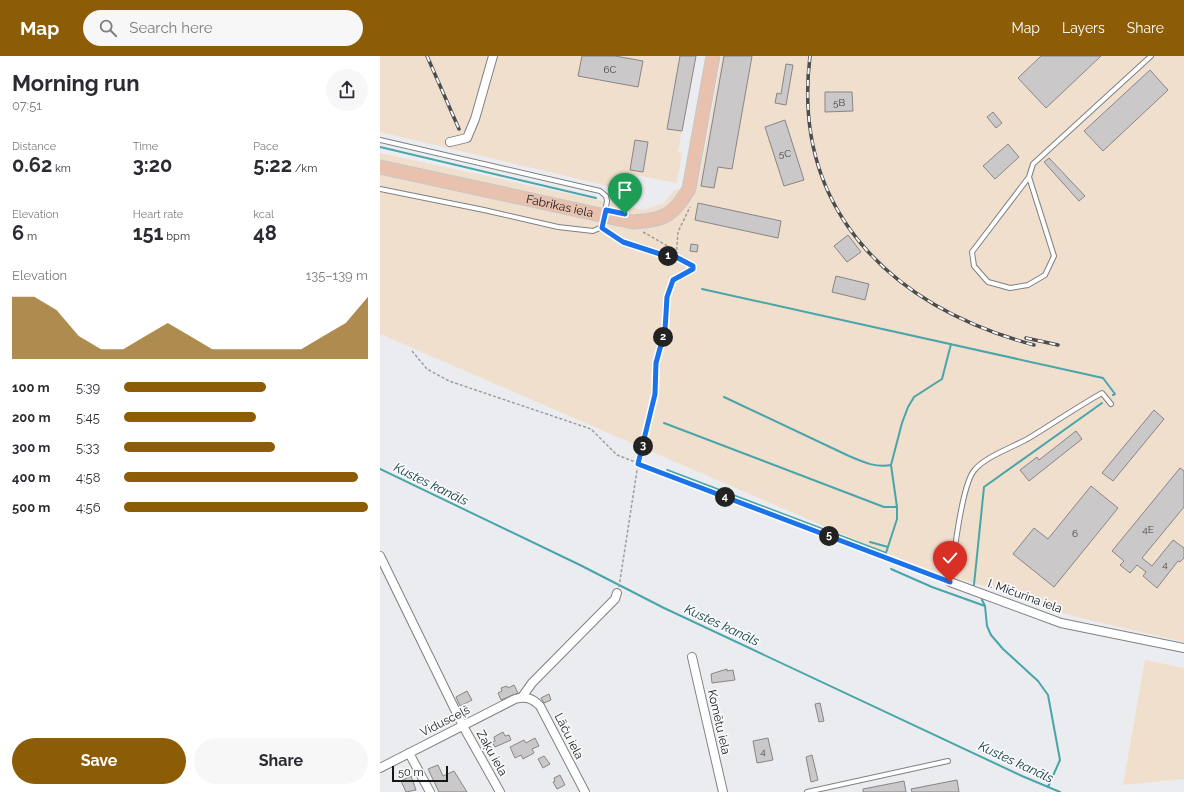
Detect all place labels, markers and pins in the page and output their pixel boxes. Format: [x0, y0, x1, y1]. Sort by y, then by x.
pin [608, 173, 642, 214]
pin: 1 [658, 246, 678, 266]
pin: 2 [653, 327, 673, 347]
pin: 3 [633, 436, 653, 456]
pin: 4 [715, 487, 735, 507]
pin: 5 [819, 526, 839, 546]
pin [933, 541, 967, 582]

